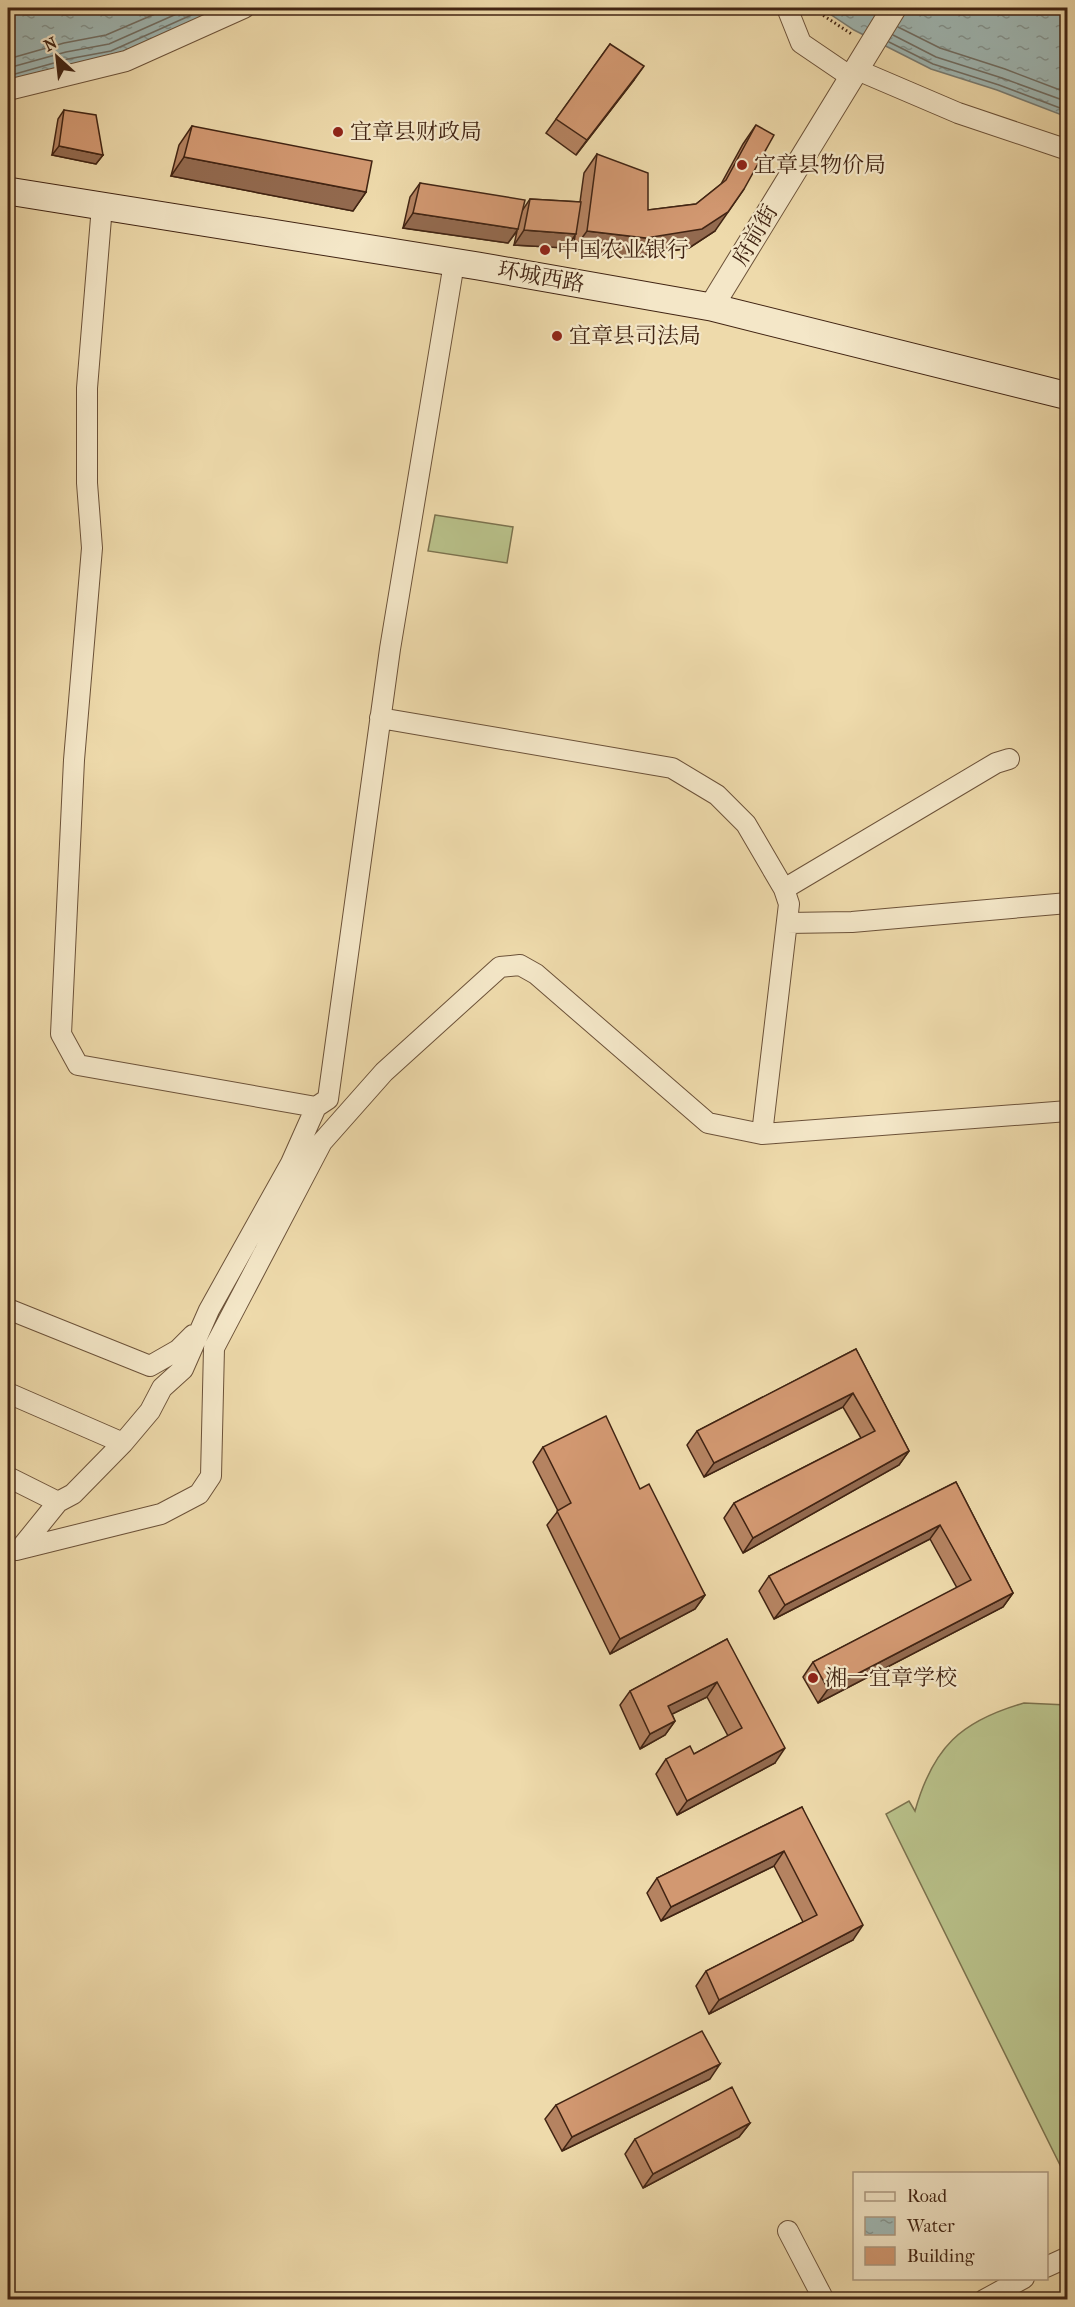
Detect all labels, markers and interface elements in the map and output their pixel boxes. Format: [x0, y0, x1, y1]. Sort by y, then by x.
north arrow [27, 27, 87, 87]
text: N [41, 32, 61, 55]
place label: 宜章县财政局 [350, 119, 482, 145]
marker: 宜章县财政局 [331, 125, 345, 139]
place label: 宜章县物价局 [754, 152, 886, 178]
marker: 宜章县物价局 [735, 158, 749, 172]
street label: 府前街 [727, 200, 783, 270]
place label: 中国农业银行 [557, 237, 689, 263]
marker: 中国农业银行 [538, 243, 552, 257]
street label: 环城西路 [495, 257, 587, 297]
place label: 宜章县司法局 [569, 323, 701, 349]
marker: 宜章县司法局 [550, 329, 564, 343]
place label: 湘一宜章学校 [825, 1665, 957, 1691]
marker: 湘一宜章学校 [806, 1671, 820, 1685]
legend [853, 2172, 1048, 2280]
text: Road [907, 2186, 947, 2207]
text: Water [906, 2216, 955, 2237]
text: Building [907, 2246, 975, 2267]

